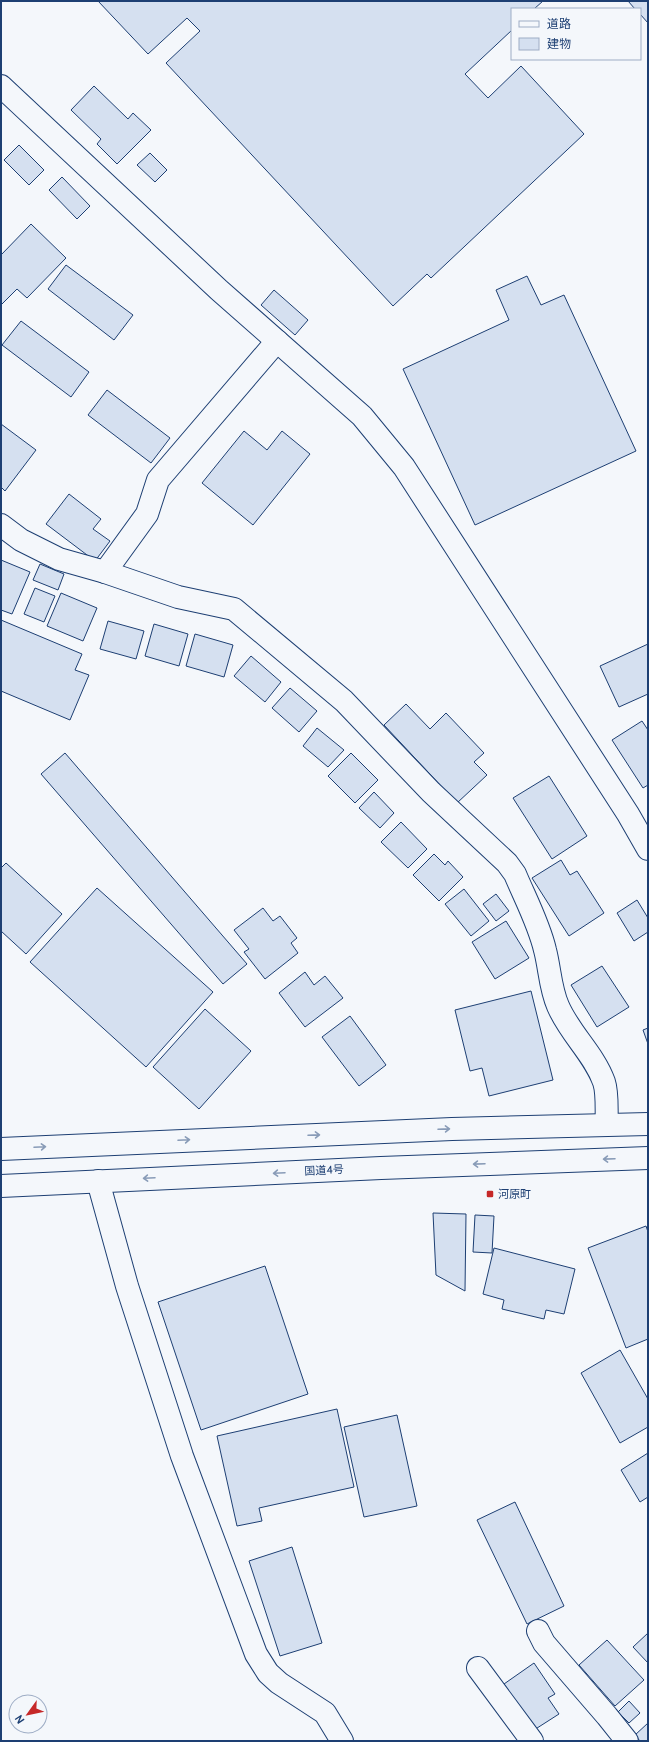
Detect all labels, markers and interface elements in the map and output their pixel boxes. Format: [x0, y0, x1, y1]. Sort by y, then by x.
legend [511, 8, 641, 60]
text: 道路 [547, 16, 571, 31]
text: 建物 [547, 36, 571, 51]
one-way arrow [437, 1126, 450, 1133]
one-way arrow [307, 1131, 320, 1138]
one-way arrow [177, 1137, 190, 1144]
one-way arrow [33, 1143, 46, 1151]
one-way arrow [603, 1155, 616, 1162]
one-way arrow [473, 1160, 486, 1167]
street label: 国道4号 [304, 1162, 344, 1178]
one-way arrow [273, 1169, 286, 1176]
one-way arrow [143, 1175, 156, 1182]
place label: 河原町 [498, 1187, 531, 1201]
marker: 河原町 [485, 1189, 495, 1199]
north arrow [8, 1694, 48, 1734]
text: N [12, 1712, 28, 1727]

